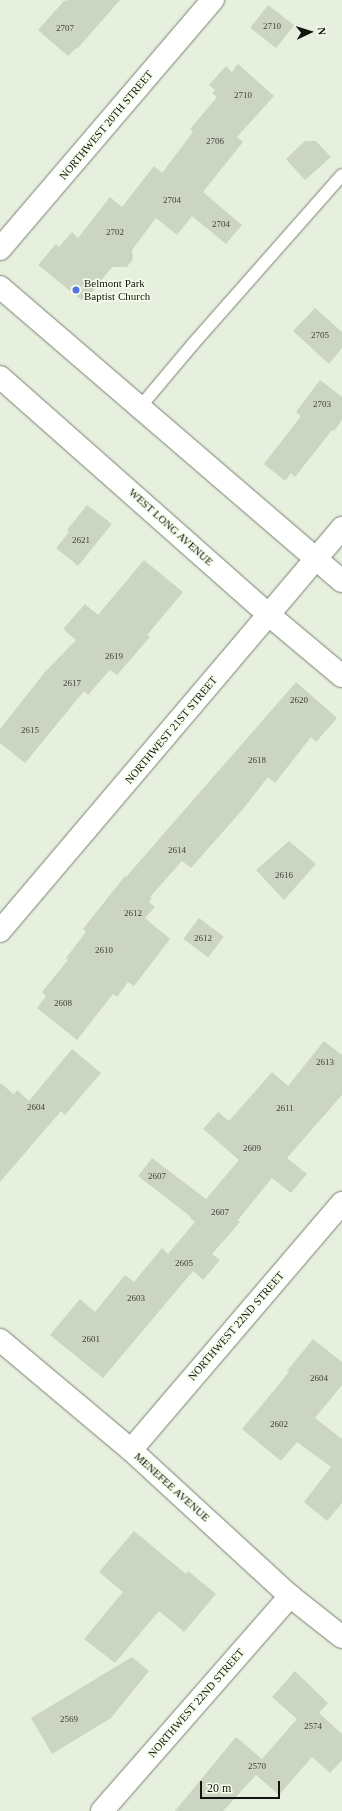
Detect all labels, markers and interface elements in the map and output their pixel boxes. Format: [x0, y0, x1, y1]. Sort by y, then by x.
north arrow [290, 12, 330, 52]
house number: 2710 [263, 21, 281, 31]
house number: 2707 [56, 23, 74, 33]
text: N [316, 27, 328, 36]
street label: NORTHWEST 20TH STREET [56, 68, 156, 182]
house number: 2710 [234, 90, 252, 100]
house number: 2706 [206, 136, 224, 146]
house number: 2704 [163, 195, 181, 205]
house number: 2704 [212, 219, 230, 229]
house number: 2702 [106, 227, 124, 237]
place label: Belmont Park Baptist Church [84, 277, 150, 303]
marker: Belmont Park Baptist Church [71, 285, 81, 295]
house number: 2705 [311, 330, 329, 340]
house number: 2703 [313, 399, 331, 409]
street label: WEST LONG AVENUE [126, 485, 216, 569]
house number: 2621 [72, 535, 90, 545]
house number: 2619 [105, 651, 123, 661]
street label: NORTHWEST 21ST STREET [122, 673, 220, 787]
house number: 2617 [63, 678, 81, 688]
house number: 2620 [290, 695, 308, 705]
house number: 2615 [21, 725, 39, 735]
house number: 2618 [248, 755, 266, 765]
house number: 2614 [168, 845, 186, 855]
house number: 2616 [275, 870, 293, 880]
house number: 2612 [124, 908, 142, 918]
house number: 2612 [194, 933, 212, 943]
house number: 2610 [95, 945, 113, 955]
house number: 2608 [54, 998, 72, 1008]
house number: 2613 [316, 1057, 334, 1067]
house number: 2604 [27, 1102, 45, 1112]
house number: 2611 [276, 1103, 294, 1113]
house number: 2609 [243, 1143, 261, 1153]
house number: 2607 [148, 1171, 166, 1181]
house number: 2607 [211, 1207, 229, 1217]
house number: 2605 [175, 1258, 193, 1268]
street label: NORTHWEST 22ND STREET [185, 1269, 287, 1383]
house number: 2603 [127, 1293, 145, 1303]
house number: 2601 [82, 1334, 100, 1344]
house number: 2604 [310, 1373, 328, 1383]
house number: 2602 [270, 1419, 288, 1429]
street label: MENEFEE AVENUE [131, 1450, 213, 1524]
street label: NORTHWEST 22ND STREET [145, 1646, 247, 1760]
house number: 2569 [60, 1714, 78, 1724]
house number: 2574 [304, 1721, 322, 1731]
house number: 2570 [248, 1761, 266, 1771]
scale bar [202, 1773, 282, 1799]
text: 20 m [207, 1781, 231, 1795]

